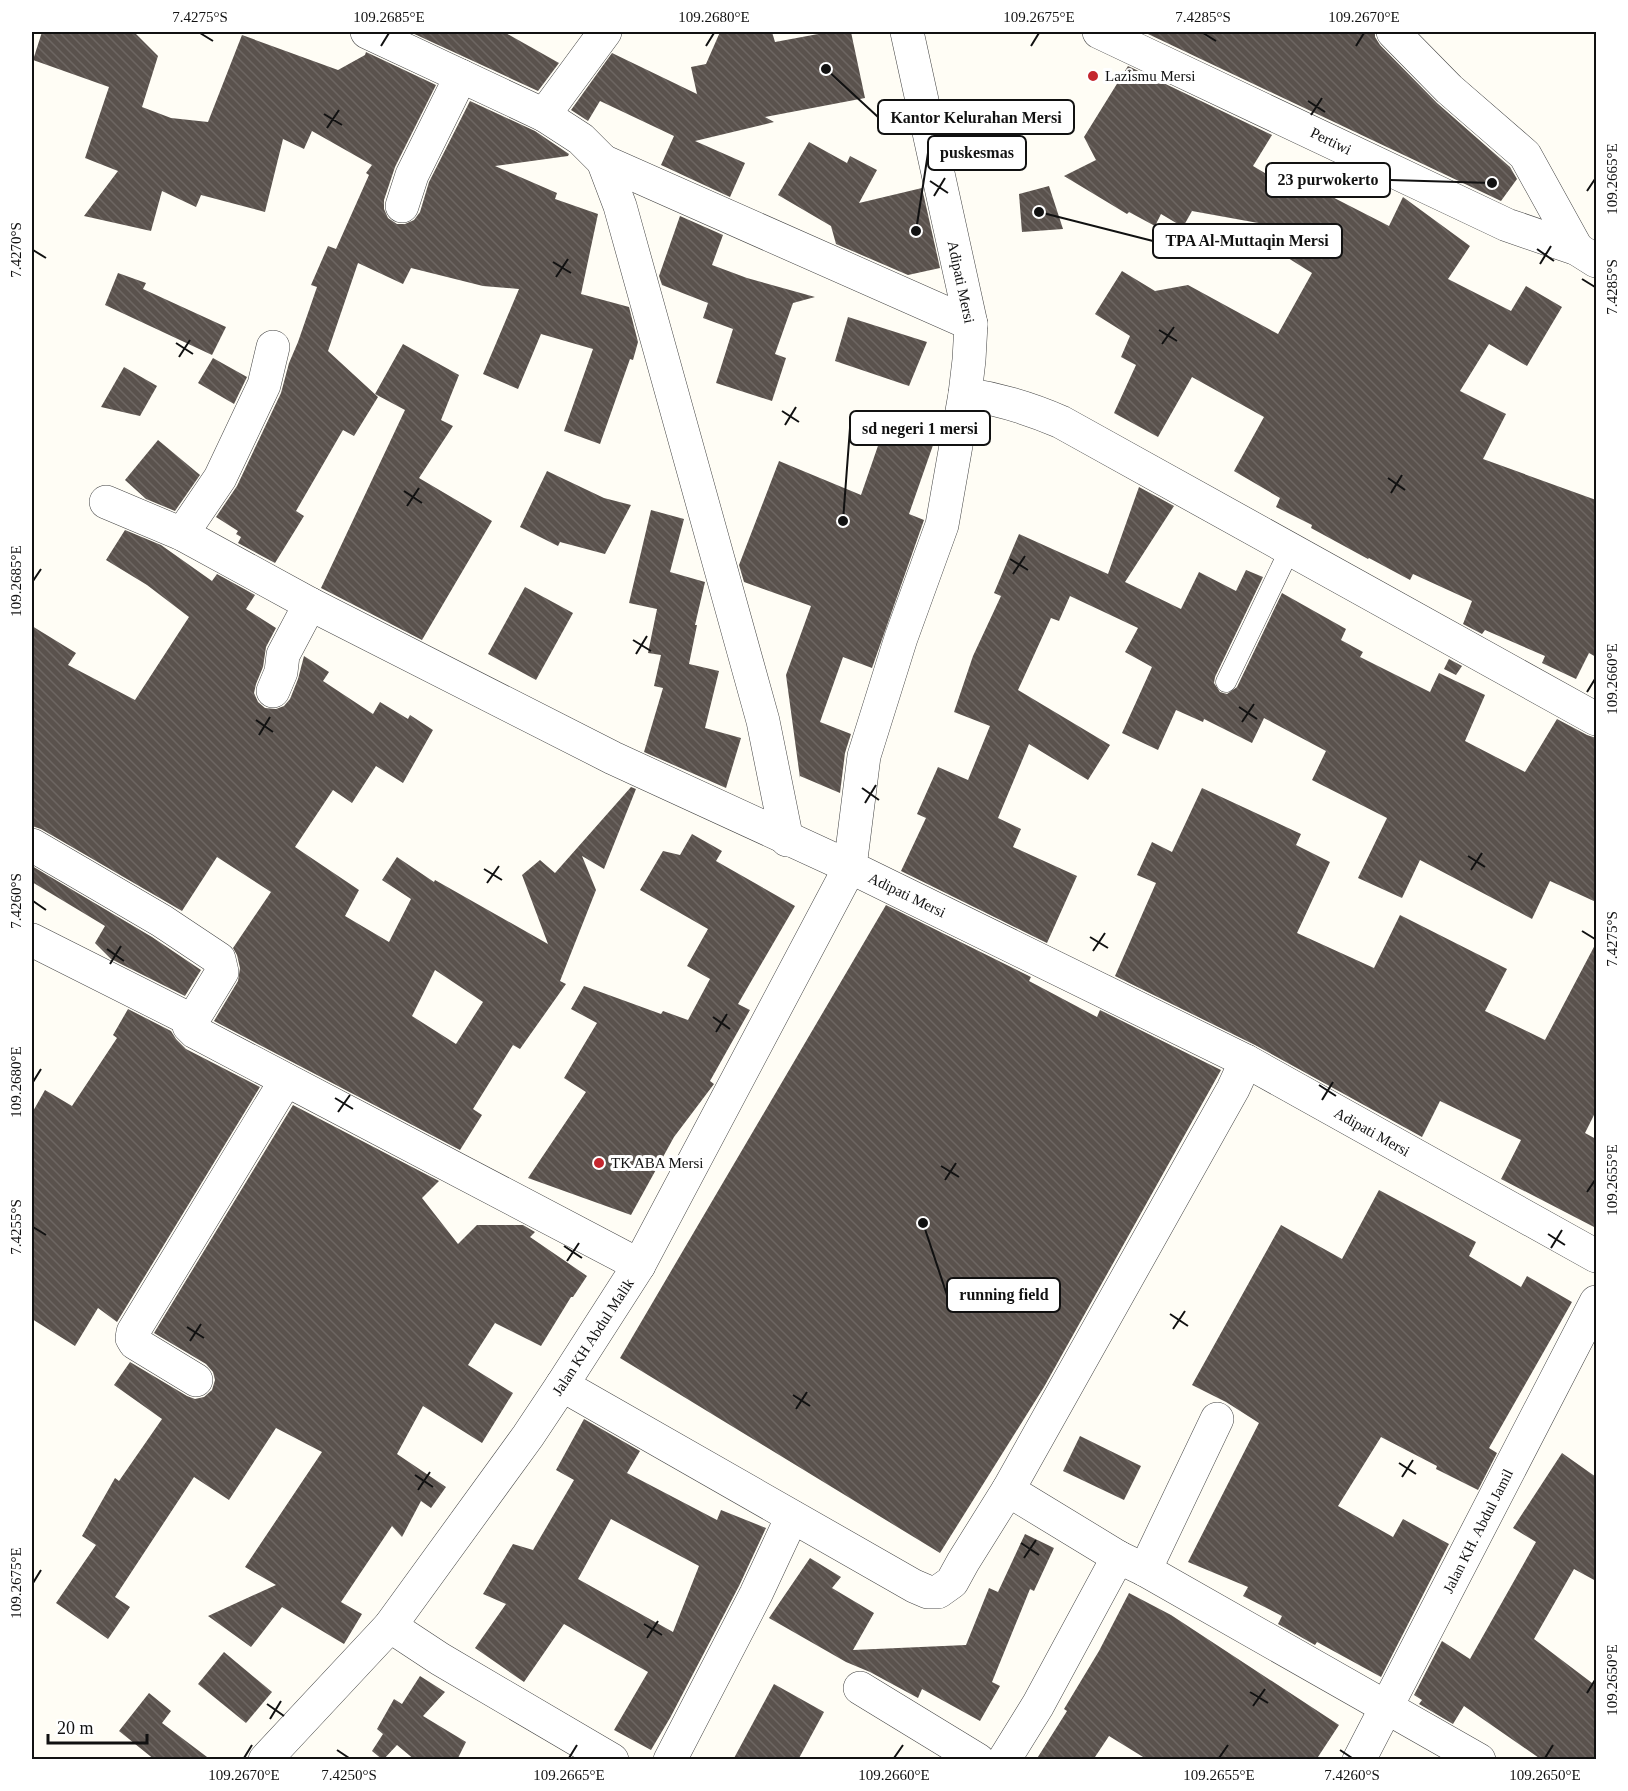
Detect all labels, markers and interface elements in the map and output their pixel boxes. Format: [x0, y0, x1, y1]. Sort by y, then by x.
text: 7.4275°S [172, 9, 228, 25]
text: 109.2685°E [353, 9, 425, 25]
text: 109.2680°E [678, 9, 750, 25]
text: 109.2675°E [1003, 9, 1075, 25]
text: 7.4285°S [1175, 9, 1231, 25]
text: 109.2670°E [1328, 9, 1400, 25]
place label: Lazismu Mersi [1105, 68, 1195, 84]
marker: Lazismu Mersi [1086, 69, 1100, 83]
callout: Kantor Kelurahan Mersi [878, 100, 1074, 134]
text: Kantor Kelurahan Mersi [890, 109, 1062, 126]
street label: Pertiwi [1308, 124, 1354, 158]
callout: puskesmas [928, 136, 1026, 170]
text: 109.2665°E [1604, 143, 1620, 215]
text: puskesmas [940, 144, 1014, 162]
callout: 23 purwokerto [1266, 163, 1390, 197]
text: 23 purwokerto [1278, 171, 1378, 189]
text: 7.4270°S [8, 222, 24, 278]
callout: TPA Al-Muttaqin Mersi [1153, 224, 1342, 258]
text: TPA Al-Muttaqin Mersi [1165, 232, 1329, 250]
street label: Adipati Mersi [944, 239, 978, 325]
text: 7.4285°S [1604, 259, 1620, 315]
callout: sd negeri 1 mersi [850, 411, 990, 445]
text: sd negeri 1 mersi [862, 420, 979, 438]
text: 109.2685°E [8, 545, 24, 617]
text: 109.2660°E [1604, 643, 1620, 715]
street label: Adipati Mersi [866, 869, 948, 921]
text: 7.4260°S [8, 873, 24, 929]
text: 7.4275°S [1604, 911, 1620, 967]
text: 109.2680°E [8, 1046, 24, 1118]
street label: Adipati Mersi [1331, 1105, 1413, 1159]
text: 109.2655°E [1604, 1144, 1620, 1216]
place label: TK ABA Mersi [611, 1155, 704, 1171]
marker: TK ABA Mersi [592, 1156, 606, 1170]
text: 7.4255°S [8, 1199, 24, 1255]
street label: Jalan KH Abdul Malik [549, 1275, 637, 1398]
callout: running field [947, 1278, 1060, 1312]
text: running field [959, 1286, 1049, 1304]
street label: Jalan KH. Abdul Jamil [1440, 1466, 1516, 1596]
text: 109.2675°E [8, 1547, 24, 1619]
text: 109.2650°E [1604, 1644, 1620, 1716]
scale bar [48, 1707, 147, 1745]
text: 20 m [57, 1718, 94, 1738]
text: 109.2670°E [208, 1767, 280, 1783]
text: 7.4250°S [321, 1767, 377, 1783]
text: 109.2665°E [533, 1767, 605, 1783]
text: 109.2660°E [858, 1767, 930, 1783]
text: 109.2655°E [1183, 1767, 1255, 1783]
text: 7.4260°S [1324, 1767, 1380, 1783]
text: 109.2650°E [1509, 1767, 1581, 1783]

